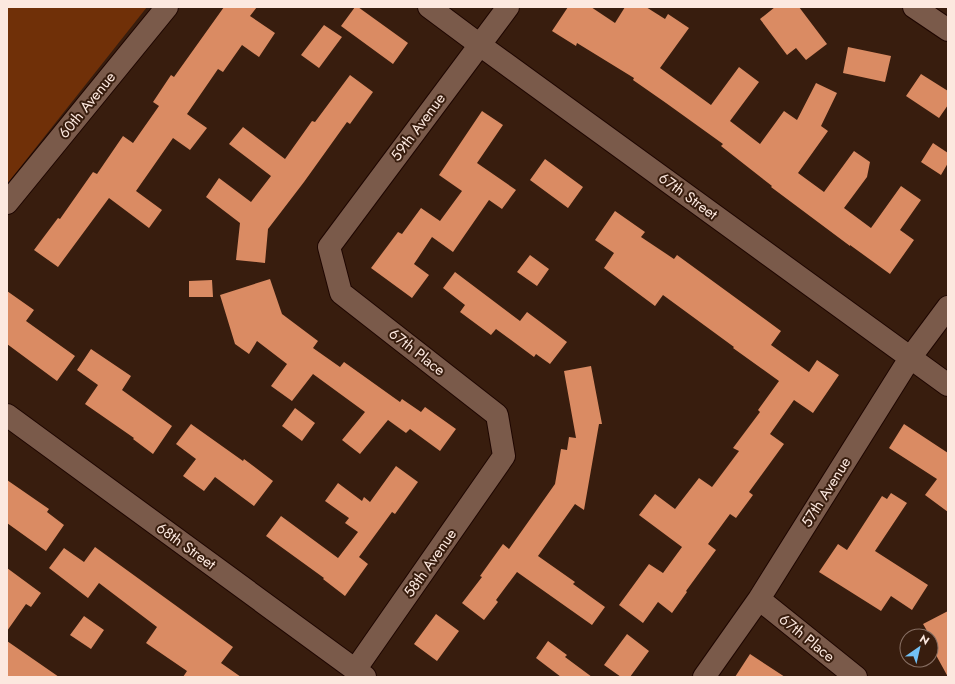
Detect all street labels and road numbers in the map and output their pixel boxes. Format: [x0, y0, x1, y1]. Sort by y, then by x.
street label: 60th Avenue [53, 67, 121, 143]
street label: 59th Avenue [385, 88, 451, 165]
street label: 67th Street [654, 167, 722, 225]
street label: 67th Place [384, 323, 450, 381]
street label: 57th Avenue [796, 452, 856, 531]
street label: 68th Street [152, 517, 221, 575]
street label: 58th Avenue [398, 524, 462, 602]
street label: 67th Place [774, 609, 840, 668]

